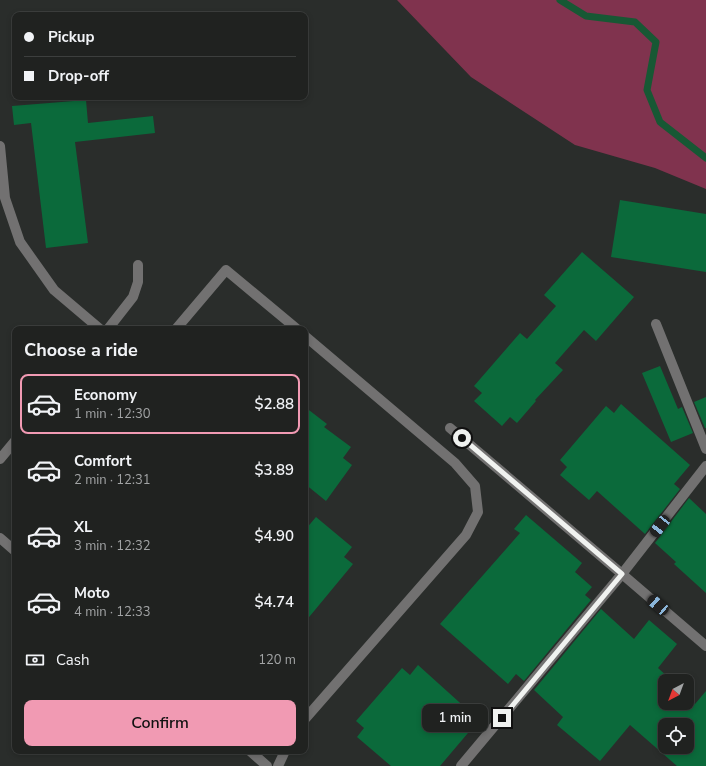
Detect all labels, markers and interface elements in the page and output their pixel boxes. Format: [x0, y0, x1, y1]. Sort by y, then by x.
text: Pickup [48, 27, 94, 47]
text: Drop-off [48, 66, 109, 86]
text: Choose a ride [24, 338, 138, 362]
text: Economy [74, 385, 137, 405]
icon: car [26, 386, 62, 422]
text: $2.88 [254, 394, 294, 414]
text: 1 min · 12:30 [74, 405, 150, 423]
route start [453, 429, 471, 447]
text: Comfort [74, 451, 131, 471]
icon: car [26, 452, 62, 488]
text: $3.89 [254, 460, 294, 480]
text: 2 min · 12:31 [74, 471, 150, 489]
car [648, 513, 672, 539]
text: XL [74, 517, 93, 537]
icon: car [26, 518, 62, 554]
text: $4.90 [254, 526, 294, 546]
text: 3 min · 12:32 [74, 537, 150, 555]
text: Moto [74, 583, 110, 603]
icon: car [26, 584, 62, 620]
text: $4.74 [254, 592, 294, 612]
car [645, 593, 671, 617]
text: 4 min · 12:33 [74, 603, 150, 621]
icon: cash [24, 649, 46, 671]
text: Cash [56, 650, 90, 670]
text: 120 m [258, 651, 296, 669]
north arrow [658, 674, 694, 710]
map controls [658, 674, 694, 754]
button: Confirm [24, 700, 296, 746]
callout: 1 min [422, 704, 488, 732]
text: 1 min [438, 709, 472, 727]
route end [493, 709, 511, 727]
button: locate [658, 718, 694, 754]

